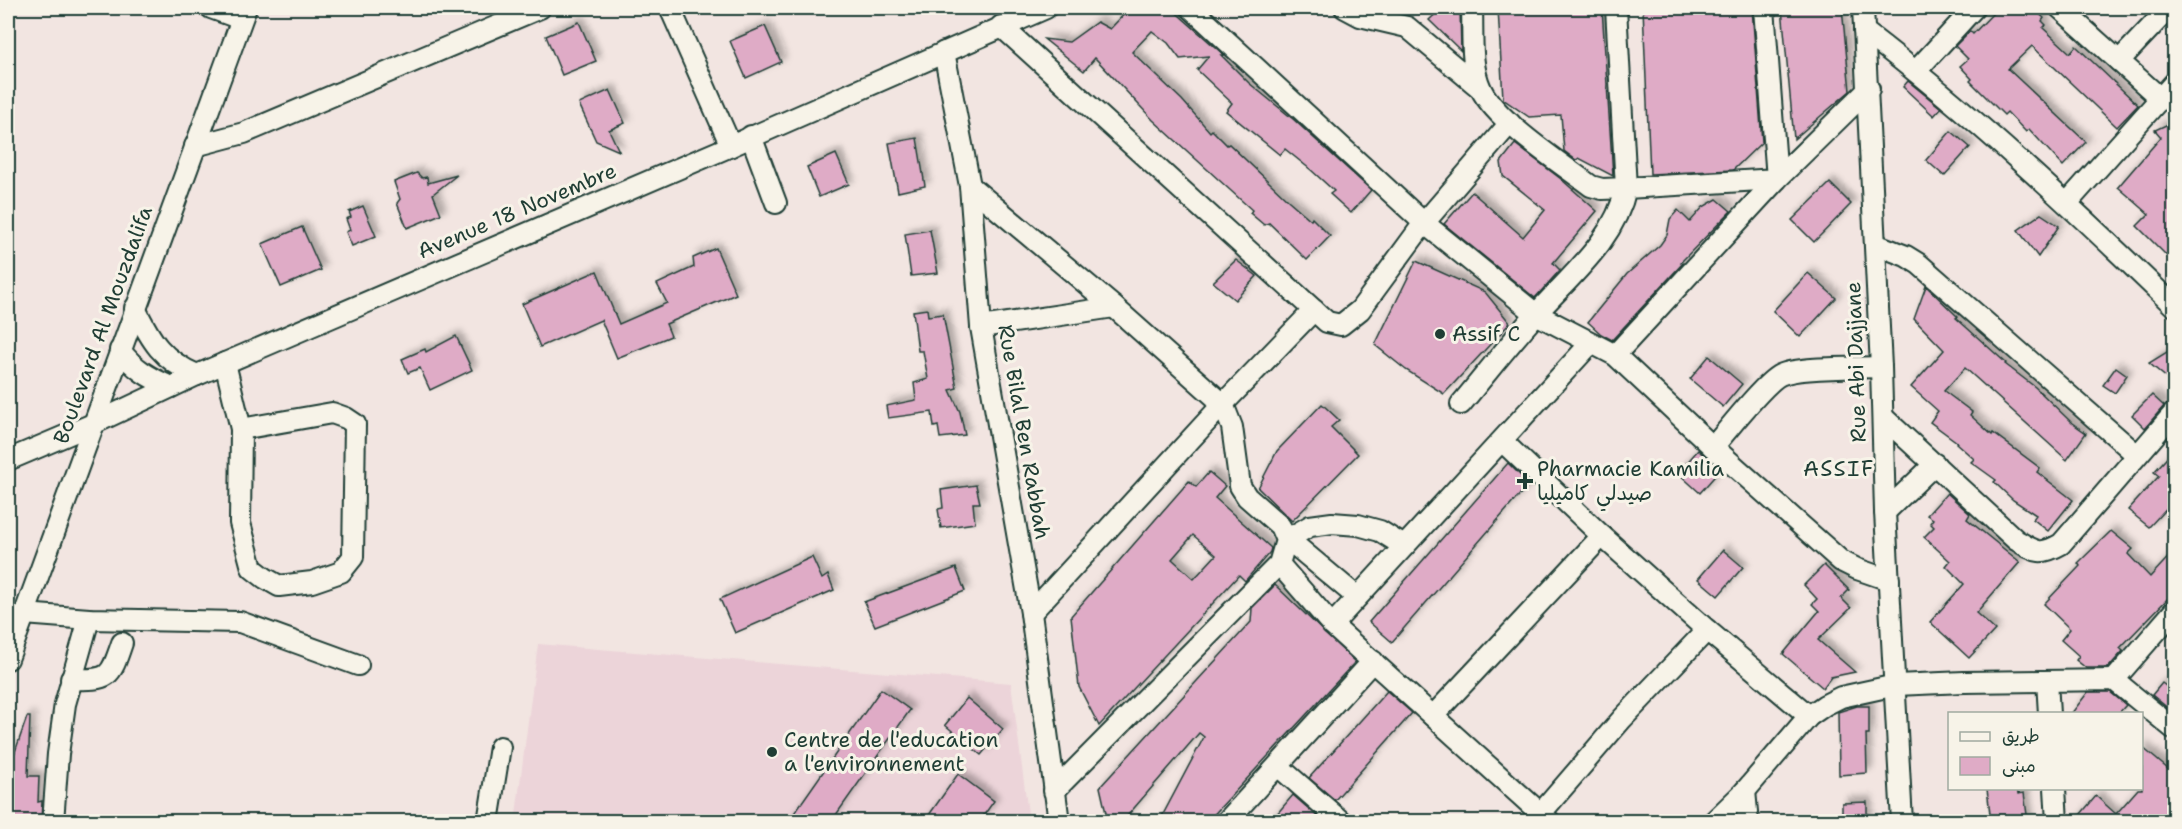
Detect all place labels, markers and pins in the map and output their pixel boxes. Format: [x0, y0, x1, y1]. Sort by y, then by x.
place label: Assif C [1452, 320, 1520, 348]
marker: Assif C [1433, 327, 1447, 341]
place label: Pharmacie Kamilia صيدلي كاميليا [1537, 455, 1724, 512]
marker: Pharmacie Kamilia صيدلي كاميليا [1518, 474, 1532, 488]
place label: Centre de l'education a l'environnement [784, 726, 998, 778]
marker: Centre de l'education a l'environnement [765, 745, 779, 759]

